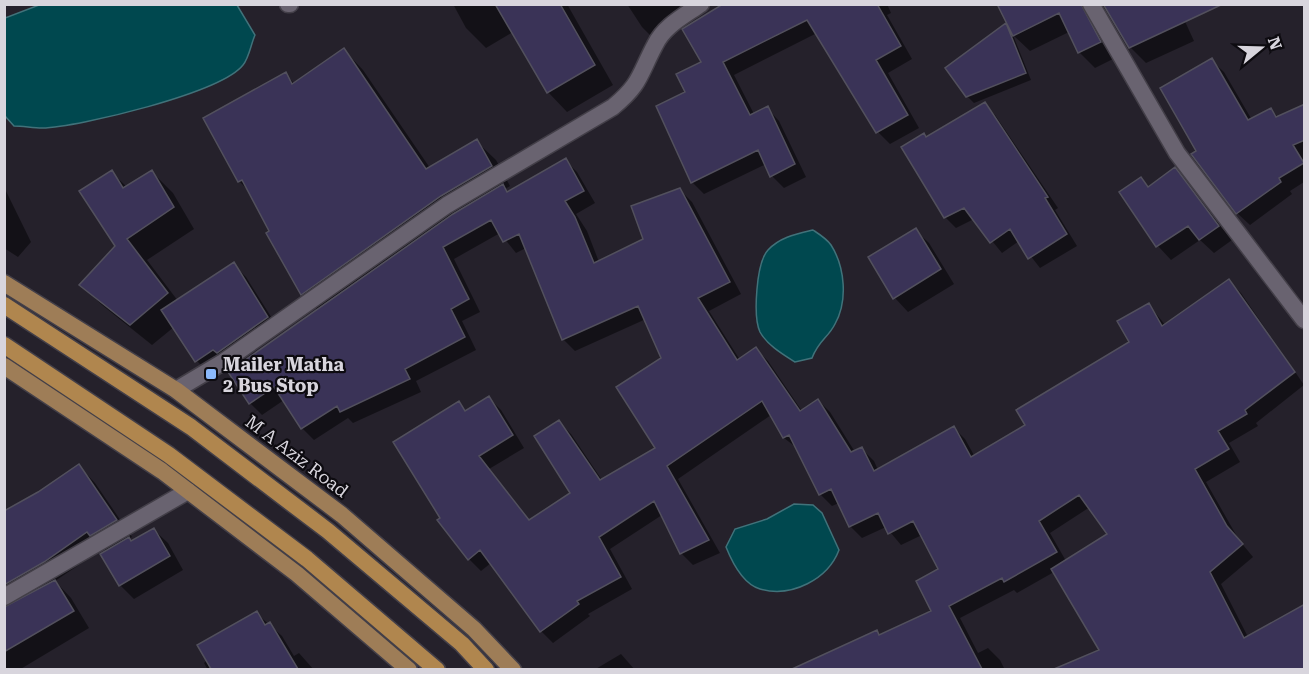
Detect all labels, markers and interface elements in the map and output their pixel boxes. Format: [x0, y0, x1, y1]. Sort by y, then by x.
north arrow [1231, 18, 1291, 78]
text: N [1264, 34, 1286, 52]
place label: Mailer Matha 2 Bus Stop [223, 354, 344, 396]
marker: Mailer Matha 2 Bus Stop [204, 367, 218, 381]
street label: M A Aziz Road [242, 411, 353, 502]

